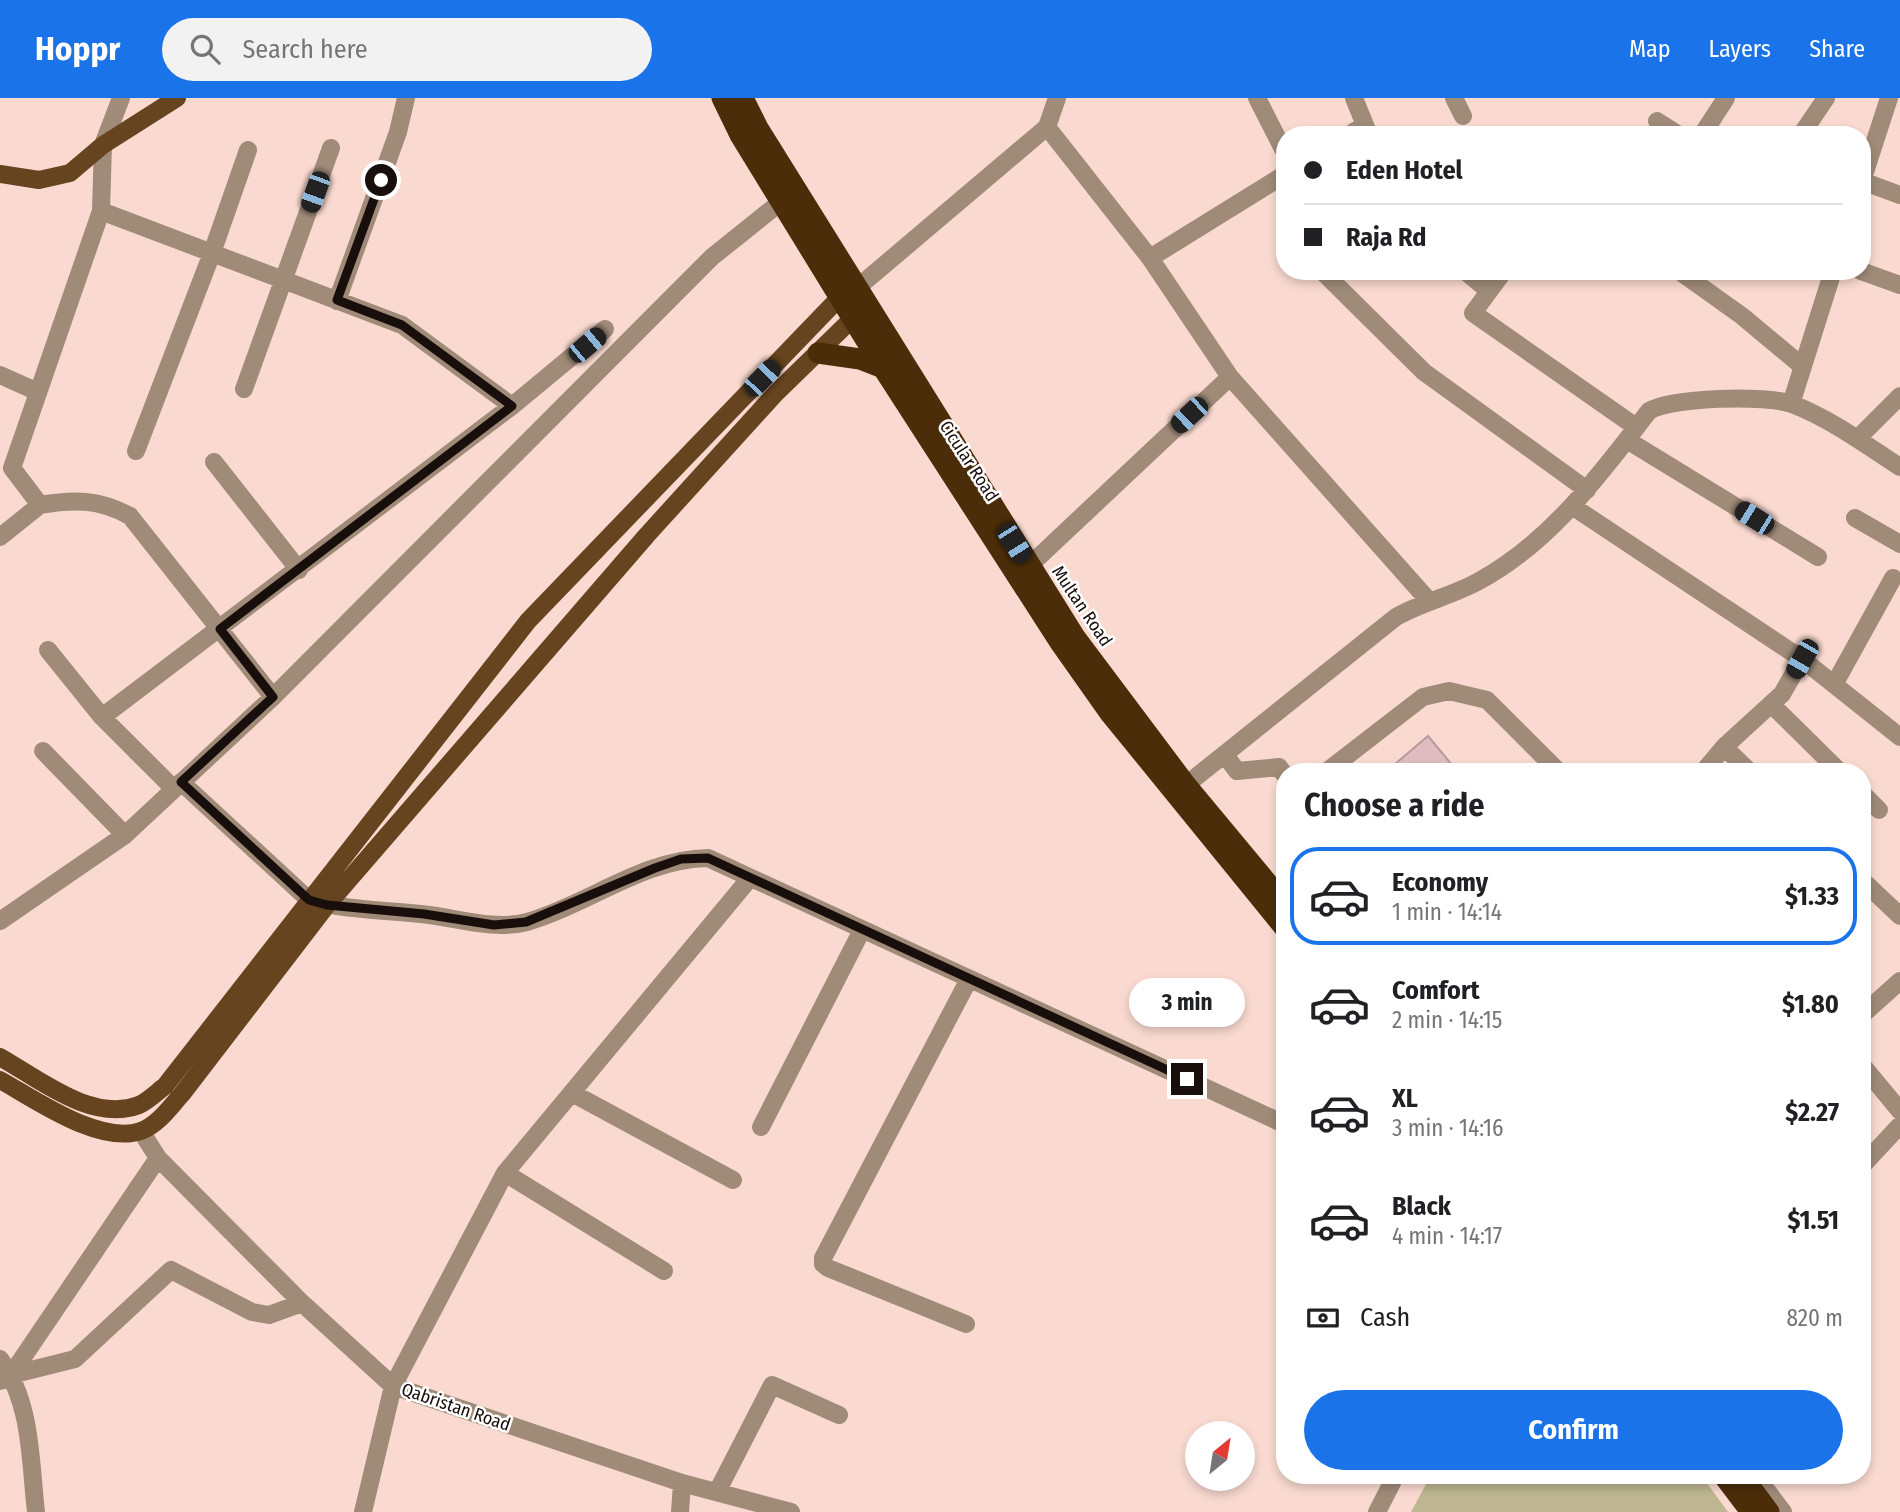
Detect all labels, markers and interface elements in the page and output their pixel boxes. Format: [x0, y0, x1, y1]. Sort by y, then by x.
search box [162, 18, 652, 81]
text: Hoppr [35, 29, 120, 69]
icon: search [186, 30, 224, 68]
text: Search here [242, 34, 368, 65]
text: Map [1629, 35, 1671, 63]
text: Layers [1709, 35, 1771, 63]
text: Share [1809, 35, 1865, 63]
text: Eden Hotel [1346, 155, 1463, 186]
route start [365, 164, 397, 196]
car [298, 169, 333, 215]
text: Raja Rd [1346, 222, 1426, 253]
car [565, 323, 610, 367]
car [740, 356, 785, 400]
car [1167, 393, 1212, 437]
street label: Cicular Road [935, 416, 1003, 506]
car [1731, 498, 1778, 538]
car [994, 520, 1035, 566]
street label: Multan Road [1047, 561, 1117, 651]
car [1783, 636, 1822, 682]
text: Choose a ride [1304, 786, 1485, 824]
icon: car [1308, 865, 1371, 928]
text: Economy [1392, 867, 1488, 898]
text: $1.33 [1785, 881, 1839, 912]
text: 1 min · 14:14 [1392, 898, 1502, 926]
icon: car [1308, 973, 1371, 1036]
text: Comfort [1392, 975, 1480, 1006]
callout: 3 min [1129, 978, 1245, 1026]
text: 3 min [1161, 988, 1213, 1016]
text: $1.80 [1782, 989, 1839, 1020]
text: 2 min · 14:15 [1392, 1006, 1502, 1034]
route end [1171, 1063, 1203, 1095]
icon: car [1308, 1081, 1371, 1144]
text: XL [1392, 1083, 1418, 1114]
text: $2.27 [1785, 1097, 1839, 1128]
text: 3 min · 14:16 [1392, 1114, 1503, 1142]
icon: car [1308, 1189, 1371, 1252]
text: Black [1392, 1191, 1451, 1222]
text: $1.51 [1787, 1205, 1839, 1236]
text: 4 min · 14:17 [1392, 1222, 1502, 1250]
icon: cash [1304, 1299, 1342, 1337]
text: Cash [1360, 1302, 1410, 1333]
text: 820 m [1786, 1304, 1843, 1332]
street label: Qabristan Road [399, 1378, 513, 1436]
button: Confirm [1304, 1390, 1843, 1470]
north arrow [1185, 1421, 1255, 1491]
map controls [1185, 1421, 1255, 1491]

